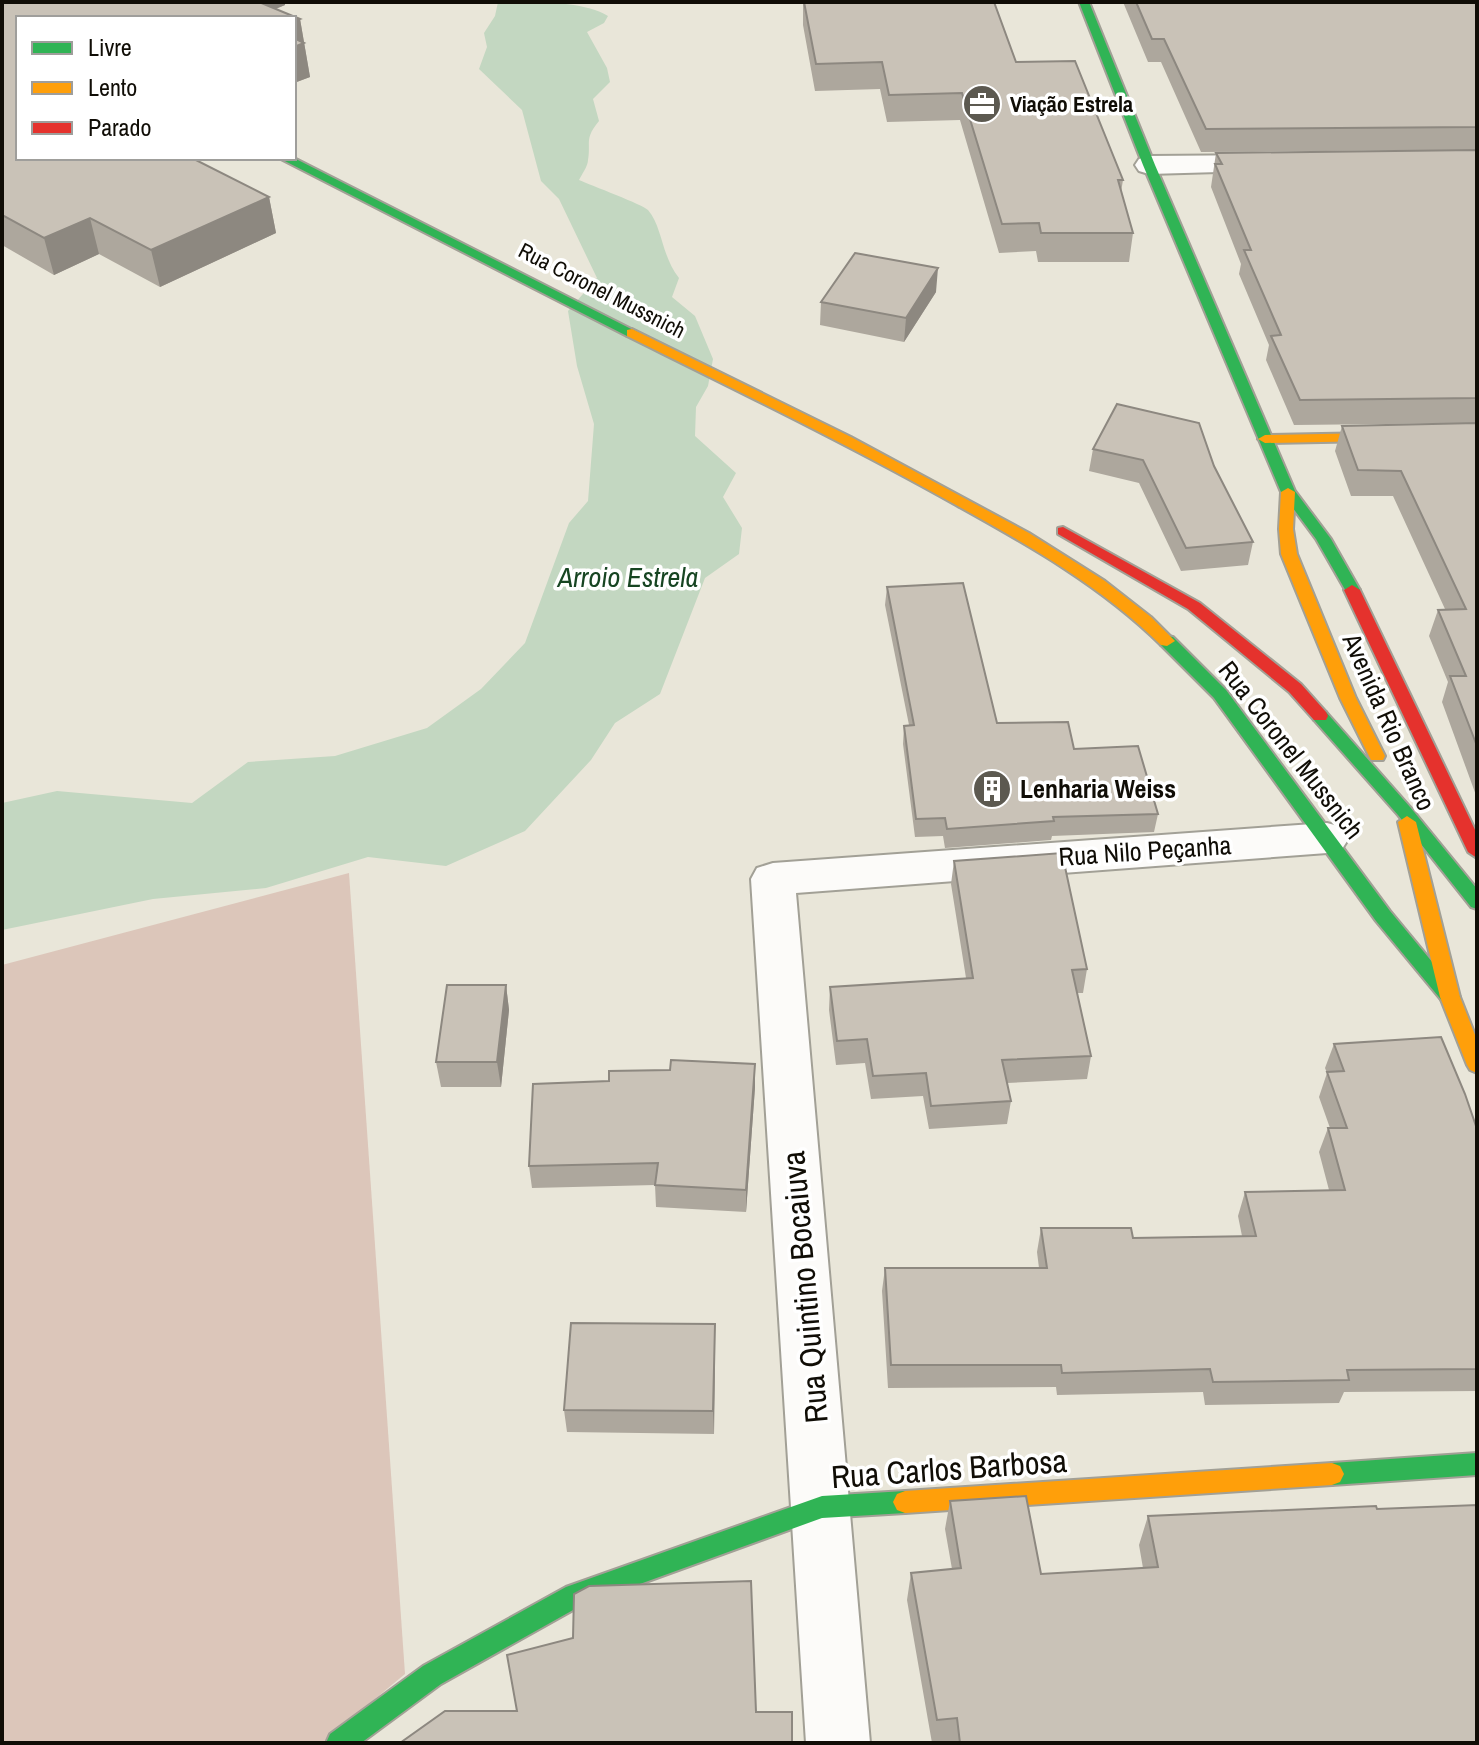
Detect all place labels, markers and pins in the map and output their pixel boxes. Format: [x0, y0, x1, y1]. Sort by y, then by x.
office icon: Viação Estrela [961, 83, 1003, 125]
place label: Viação Estrela [1010, 89, 1133, 119]
building icon: Lenharia Weiss [971, 768, 1013, 810]
place label: Lenharia Weiss [1020, 771, 1176, 806]

